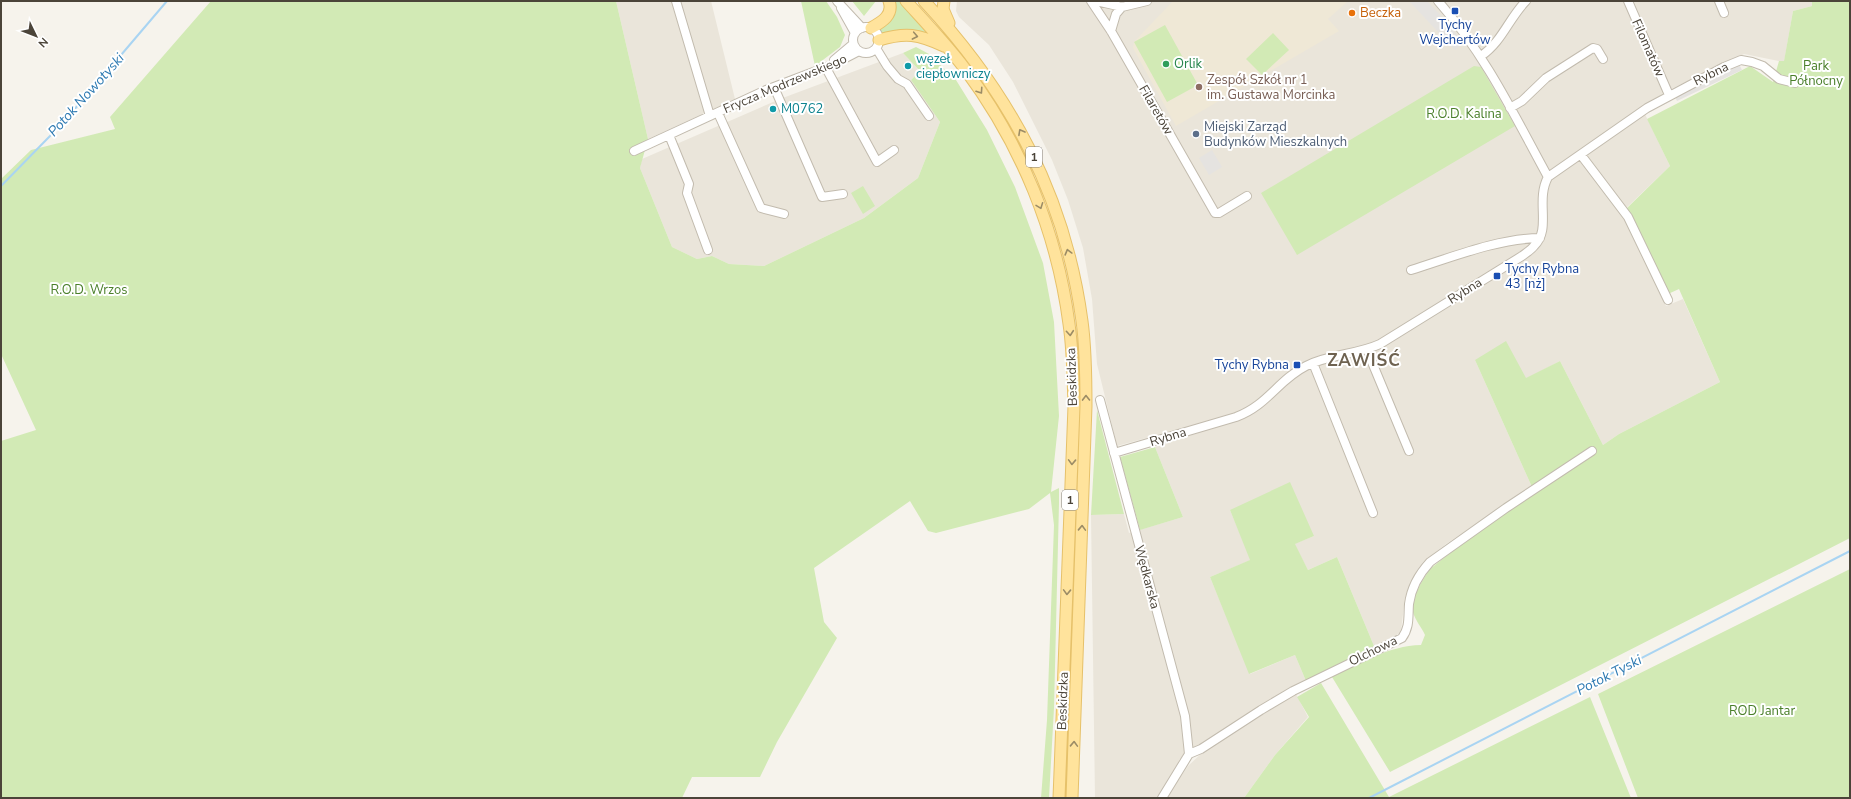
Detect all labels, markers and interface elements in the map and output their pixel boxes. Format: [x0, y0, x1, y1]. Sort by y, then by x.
place label: Beczka [1360, 4, 1401, 22]
marker: Tychy Wejchertów [1450, 6, 1460, 16]
marker: Beczka [1347, 8, 1357, 18]
north arrow [16, 16, 56, 56]
place label: Tychy Wejchertów [1419, 16, 1491, 49]
street label: Filomatów [1627, 16, 1669, 80]
one-way arrow [911, 31, 918, 40]
text: N [35, 34, 51, 51]
water label: Potok Nowotyski [44, 49, 129, 141]
street label: Frycza Modrzewskiego [721, 50, 849, 118]
place label: węzeł ciepłowniczy [916, 50, 991, 83]
place label: Orlik [1174, 55, 1202, 73]
park label: Park Północny [1789, 57, 1843, 90]
street label: Rybna [1690, 58, 1732, 90]
marker: Orlik [1161, 59, 1171, 69]
marker: węzeł ciepłowniczy [903, 61, 913, 71]
place label: Zespół Szkół nr 1 im. Gustawa Morcinka [1207, 71, 1335, 104]
street label: Filaretów [1134, 82, 1178, 138]
marker: Zespół Szkół nr 1 im. Gustawa Morcinka [1194, 82, 1204, 92]
one-way arrow [975, 87, 983, 94]
place label: M0762 [781, 100, 823, 118]
marker: M0762 [768, 104, 778, 114]
park label: R.O.D. Kalina [1426, 105, 1502, 123]
place label: Miejski Zarząd Budynków Mieszkalnych [1204, 118, 1347, 151]
one-way arrow [1018, 129, 1025, 136]
marker: Miejski Zarząd Budynków Mieszkalnych [1191, 129, 1201, 139]
road number: 1 [1026, 147, 1042, 167]
one-way arrow [1035, 203, 1043, 210]
one-way arrow [1064, 249, 1073, 256]
place label: Tychy Rybna 43 [nż] [1505, 260, 1579, 293]
marker: Tychy Rybna 43 [nż] [1492, 271, 1502, 281]
street label: Rybna [1444, 274, 1486, 308]
park label: R.O.D. Wrzos [51, 281, 127, 299]
one-way arrow [1065, 330, 1074, 336]
street label: Beskidzka [1062, 348, 1082, 406]
district label: ZAWIŚĆ [1327, 349, 1401, 372]
place label: Tychy Rybna [1215, 356, 1289, 374]
marker: Tychy Rybna [1292, 360, 1302, 370]
one-way arrow [1082, 395, 1090, 401]
street label: Rybna [1148, 423, 1188, 451]
one-way arrow [1067, 459, 1076, 465]
road number: 1 [1062, 490, 1078, 510]
one-way arrow [1078, 525, 1086, 531]
street label: Wędkarska [1130, 543, 1164, 611]
one-way arrow [1063, 589, 1072, 595]
street label: Olchowa [1346, 632, 1400, 670]
water label: Potok Tyski [1573, 650, 1646, 700]
street label: Beskidzka [1053, 672, 1073, 730]
park label: ROD Jantar [1729, 702, 1795, 720]
one-way arrow [1070, 741, 1078, 747]

